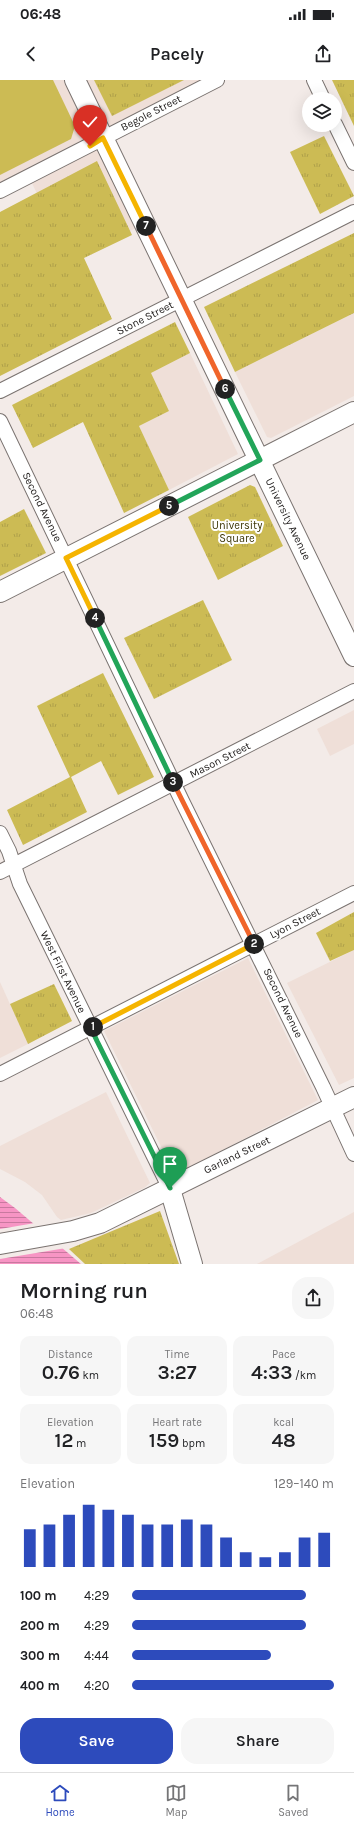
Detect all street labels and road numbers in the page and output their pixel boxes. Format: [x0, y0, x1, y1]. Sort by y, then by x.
street label: Begole Street [119, 92, 183, 134]
street label: Stone Street [114, 298, 176, 338]
street label: Second Avenue [20, 470, 65, 544]
street label: University Avenue [263, 476, 314, 562]
street label: Mason Street [187, 739, 253, 781]
street label: Lyon Street [267, 905, 323, 941]
street label: West First Avenue [38, 929, 89, 1015]
street label: Second Avenue [261, 966, 306, 1040]
street label: Garland Street [202, 1133, 272, 1177]

